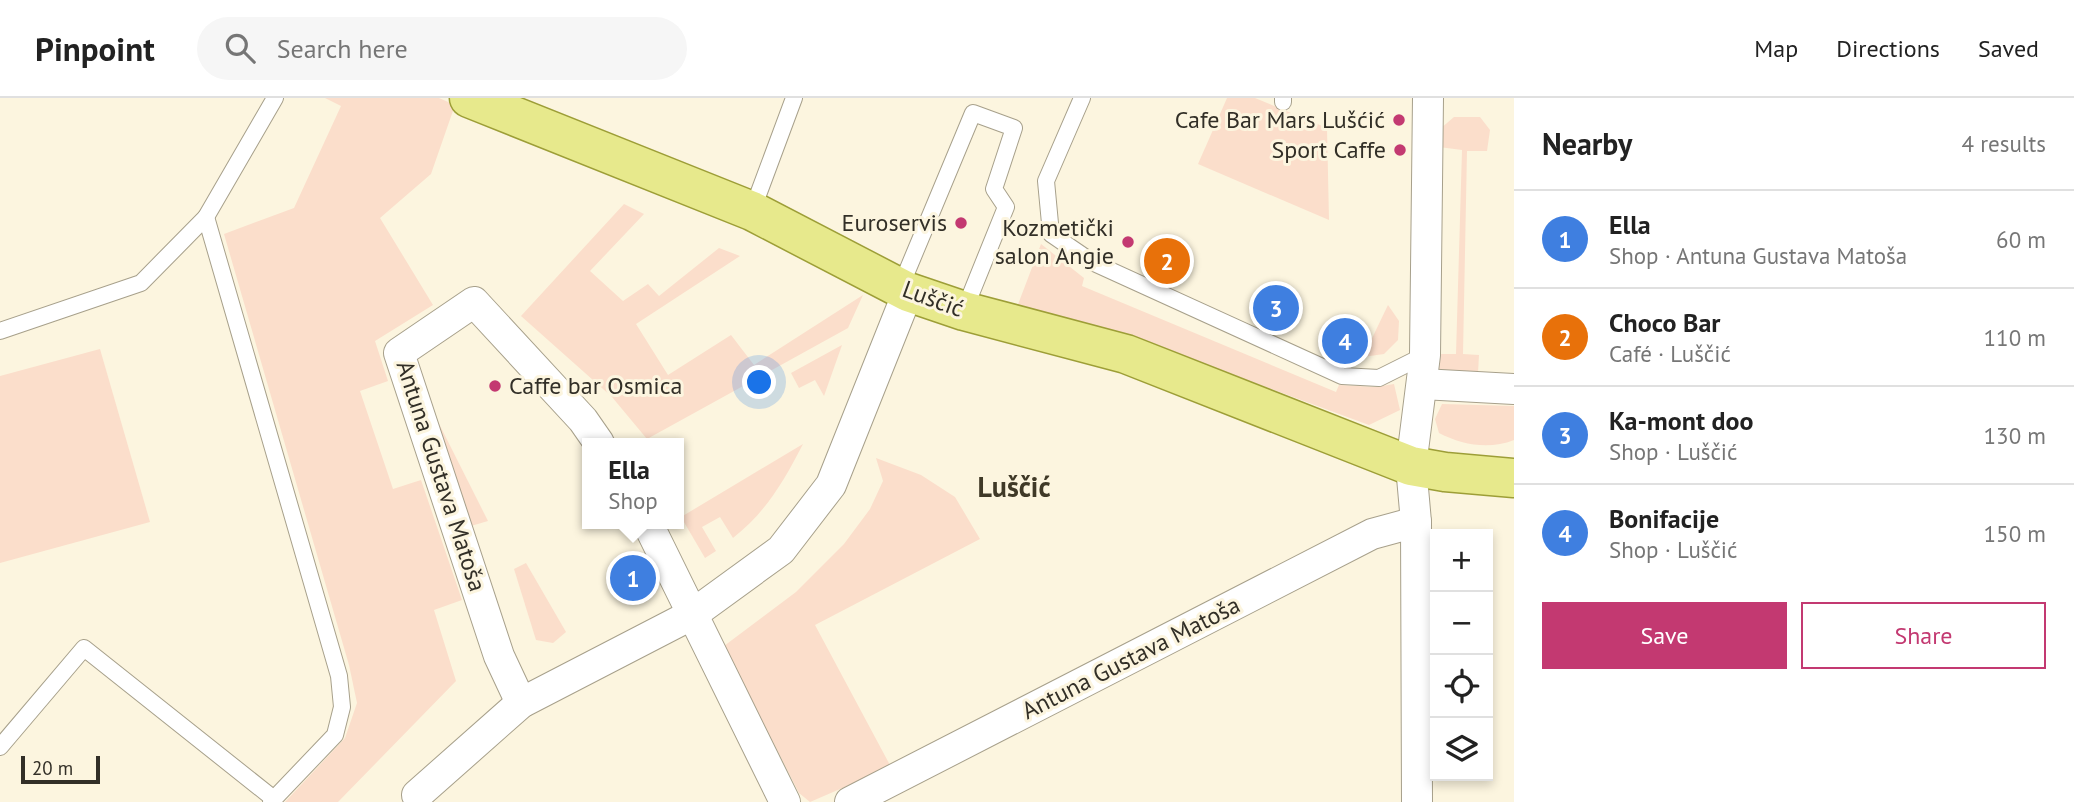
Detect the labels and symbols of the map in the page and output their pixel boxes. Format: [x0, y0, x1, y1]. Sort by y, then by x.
place label: Cafe Bar Mars Lušćić [1175, 104, 1385, 135]
marker: Cafe Bar Mars Lušćić [1391, 112, 1407, 128]
place label: Sport Caffe [1272, 134, 1386, 165]
marker: Sport Caffe [1392, 142, 1408, 158]
place label: Euroservis [842, 207, 947, 238]
place label: Kozmetički salon Angie [995, 212, 1114, 271]
marker: Euroservis [953, 215, 969, 231]
marker: Kozmetički salon Angie [1120, 234, 1136, 250]
pin: 2 [1144, 235, 1190, 287]
street label: Luščić [898, 273, 968, 324]
pin: 3 [1253, 282, 1299, 334]
pin: 4 [1322, 315, 1368, 367]
street label: Antuna Gustava Matoša [390, 356, 493, 595]
your location [742, 365, 776, 399]
place label: Caffe bar Osmica [509, 370, 682, 401]
marker: Caffe bar Osmica [487, 378, 503, 394]
district label: Luščić [977, 468, 1051, 505]
pin: 1 [610, 552, 656, 604]
street label: Antuna Gustava Matoša [1016, 589, 1245, 726]
scale bar [21, 753, 100, 785]

